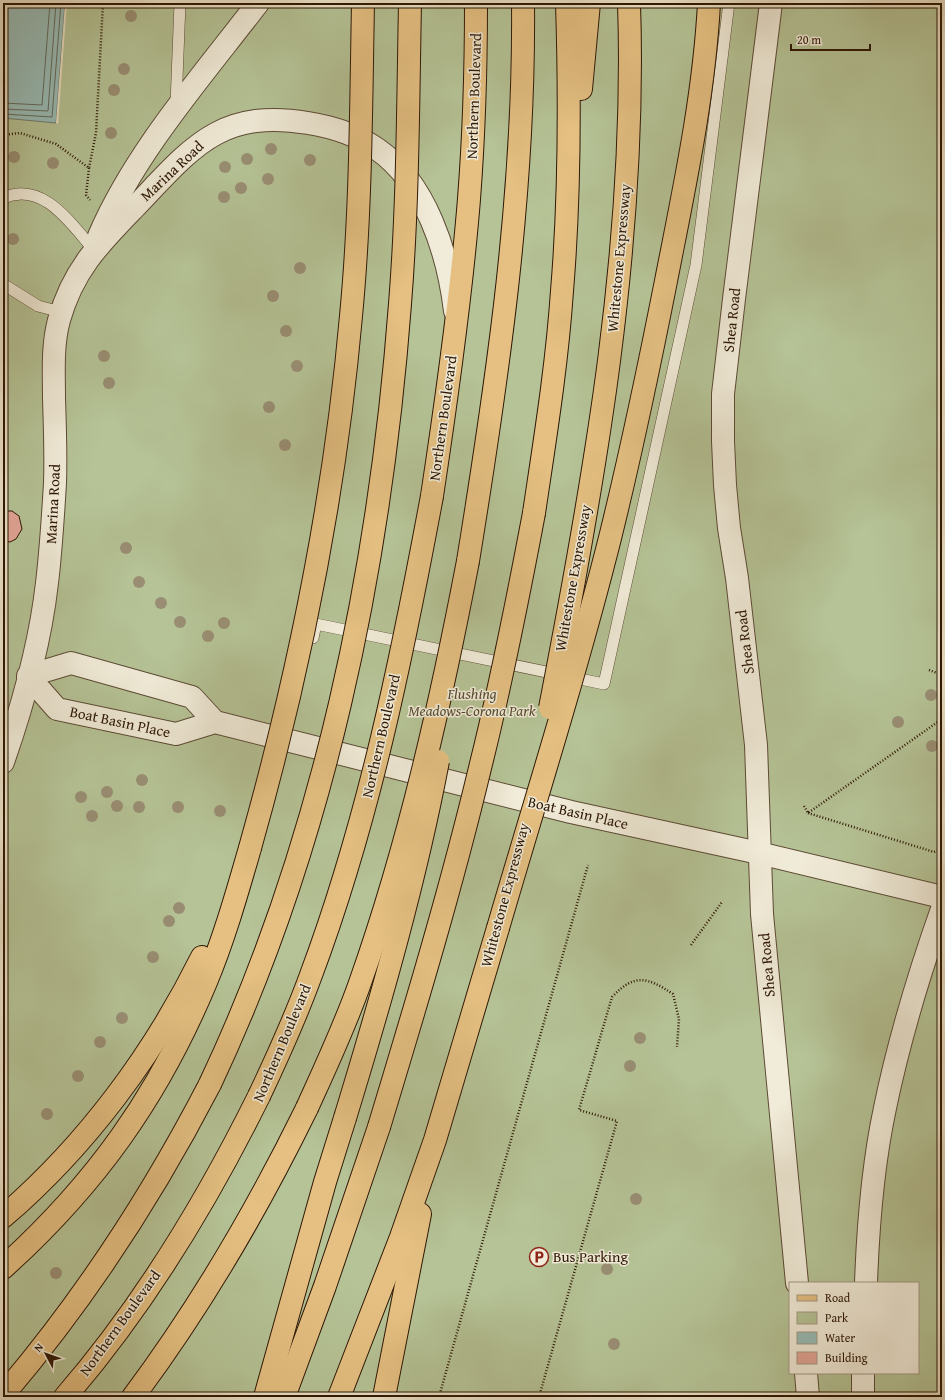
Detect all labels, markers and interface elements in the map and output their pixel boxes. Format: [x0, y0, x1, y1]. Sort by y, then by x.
scale bar [791, 26, 870, 52]
text: 20 m [797, 31, 821, 48]
street label: Northern Boulevard [461, 33, 486, 159]
street label: Marina Road [135, 136, 208, 206]
street label: Whitestone Expressway [602, 182, 635, 333]
street label: Shea Road [718, 287, 745, 353]
street label: Northern Boulevard [423, 354, 462, 482]
street label: Marina Road [40, 463, 65, 544]
street label: Whitestone Expressway [549, 502, 596, 653]
street label: Shea Road [730, 609, 759, 675]
street label: Northern Boulevard [356, 672, 405, 800]
park label: Flushing Meadows-Corona Park [408, 683, 536, 721]
street label: Boat Basin Place [68, 701, 172, 742]
street label: Boat Basin Place [526, 791, 630, 834]
street label: Whitestone Expressway [475, 820, 534, 969]
street label: Shea Road [753, 932, 780, 998]
street label: Northern Boulevard [247, 981, 316, 1105]
parking icon: Bus Parking [528, 1246, 550, 1268]
place label: Bus Parking [553, 1246, 628, 1267]
street label: Northern Boulevard [74, 1266, 165, 1380]
legend [789, 1282, 919, 1374]
text: Road [825, 1289, 851, 1306]
text: Park [825, 1309, 849, 1326]
text: Water [825, 1329, 855, 1346]
north arrow [26, 1334, 66, 1374]
text: N [30, 1339, 47, 1355]
text: Building [825, 1349, 868, 1366]

